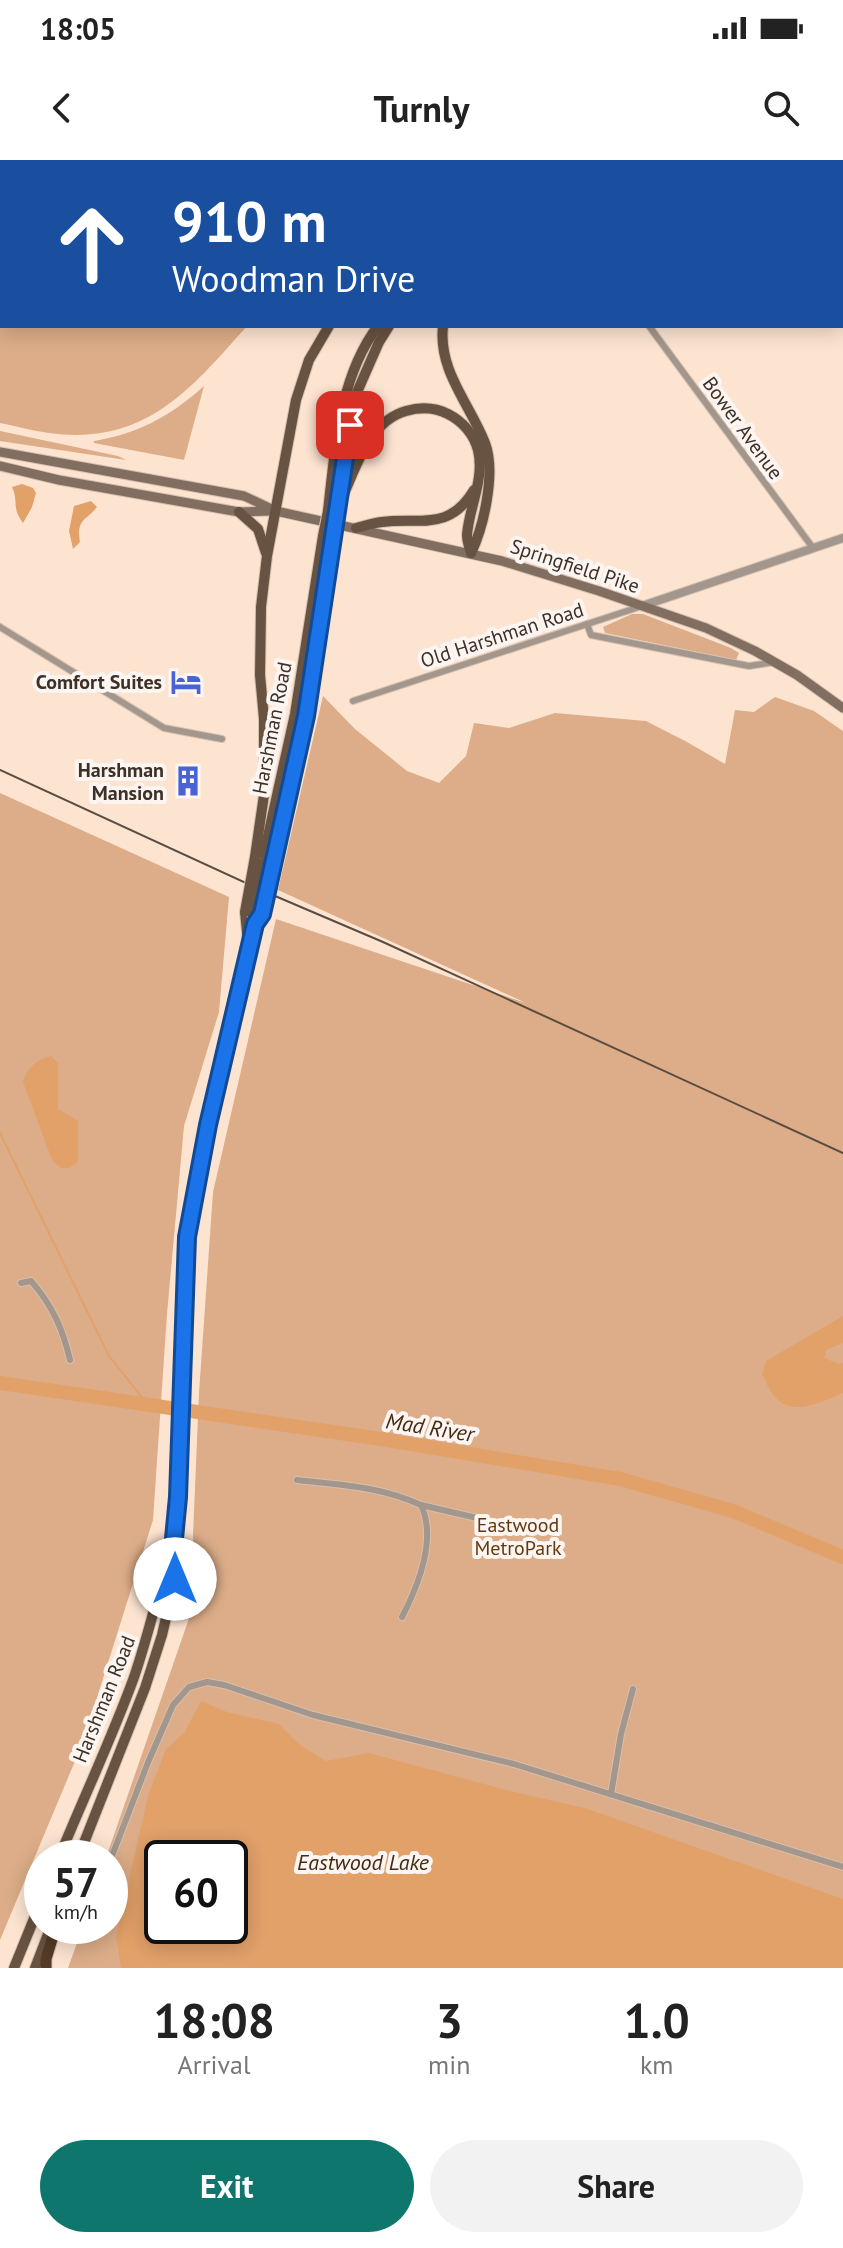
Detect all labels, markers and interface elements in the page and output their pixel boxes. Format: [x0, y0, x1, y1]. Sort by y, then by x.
text: 18:05 [40, 9, 116, 48]
text: Turnly [373, 85, 470, 132]
icon: back [40, 86, 84, 130]
icon: search [759, 86, 803, 130]
text: 910 m [172, 185, 327, 257]
icon: ahead [40, 192, 144, 296]
text: Woodman Drive [172, 255, 415, 302]
street label: Bower Avenue [697, 372, 789, 484]
pin [316, 391, 384, 459]
icon: arrive [328, 403, 372, 447]
street label: Springfield Pike [507, 533, 643, 599]
street label: Old Harshman Road [417, 596, 587, 674]
street label: Harshman Road [246, 660, 298, 796]
hotel icon: Comfort Suites [169, 665, 203, 699]
place label: Comfort Suites [36, 669, 162, 695]
place label: Harshman Mansion [78, 757, 164, 806]
building icon: Harshman Mansion [171, 764, 205, 798]
water label: Mad River [384, 1406, 478, 1448]
park label: Eastwood MetroPark [474, 1512, 562, 1561]
position arrow [133, 1537, 217, 1621]
street label: Harshman Road [67, 1632, 141, 1766]
speed limit sign: 60 [144, 1840, 248, 1944]
water label: Eastwood Lake [297, 1848, 430, 1876]
text: 57 [53, 1856, 99, 1908]
text: km/h [54, 1899, 98, 1925]
text: 18:08 [153, 1989, 275, 2051]
text: 3 [436, 1989, 463, 2051]
text: 1.0 [624, 1989, 690, 2051]
text: Arrival [178, 2048, 250, 2081]
text: min [428, 2048, 470, 2081]
text: km [640, 2048, 673, 2081]
button: Exit [40, 2140, 414, 2232]
button: Share [430, 2140, 803, 2232]

